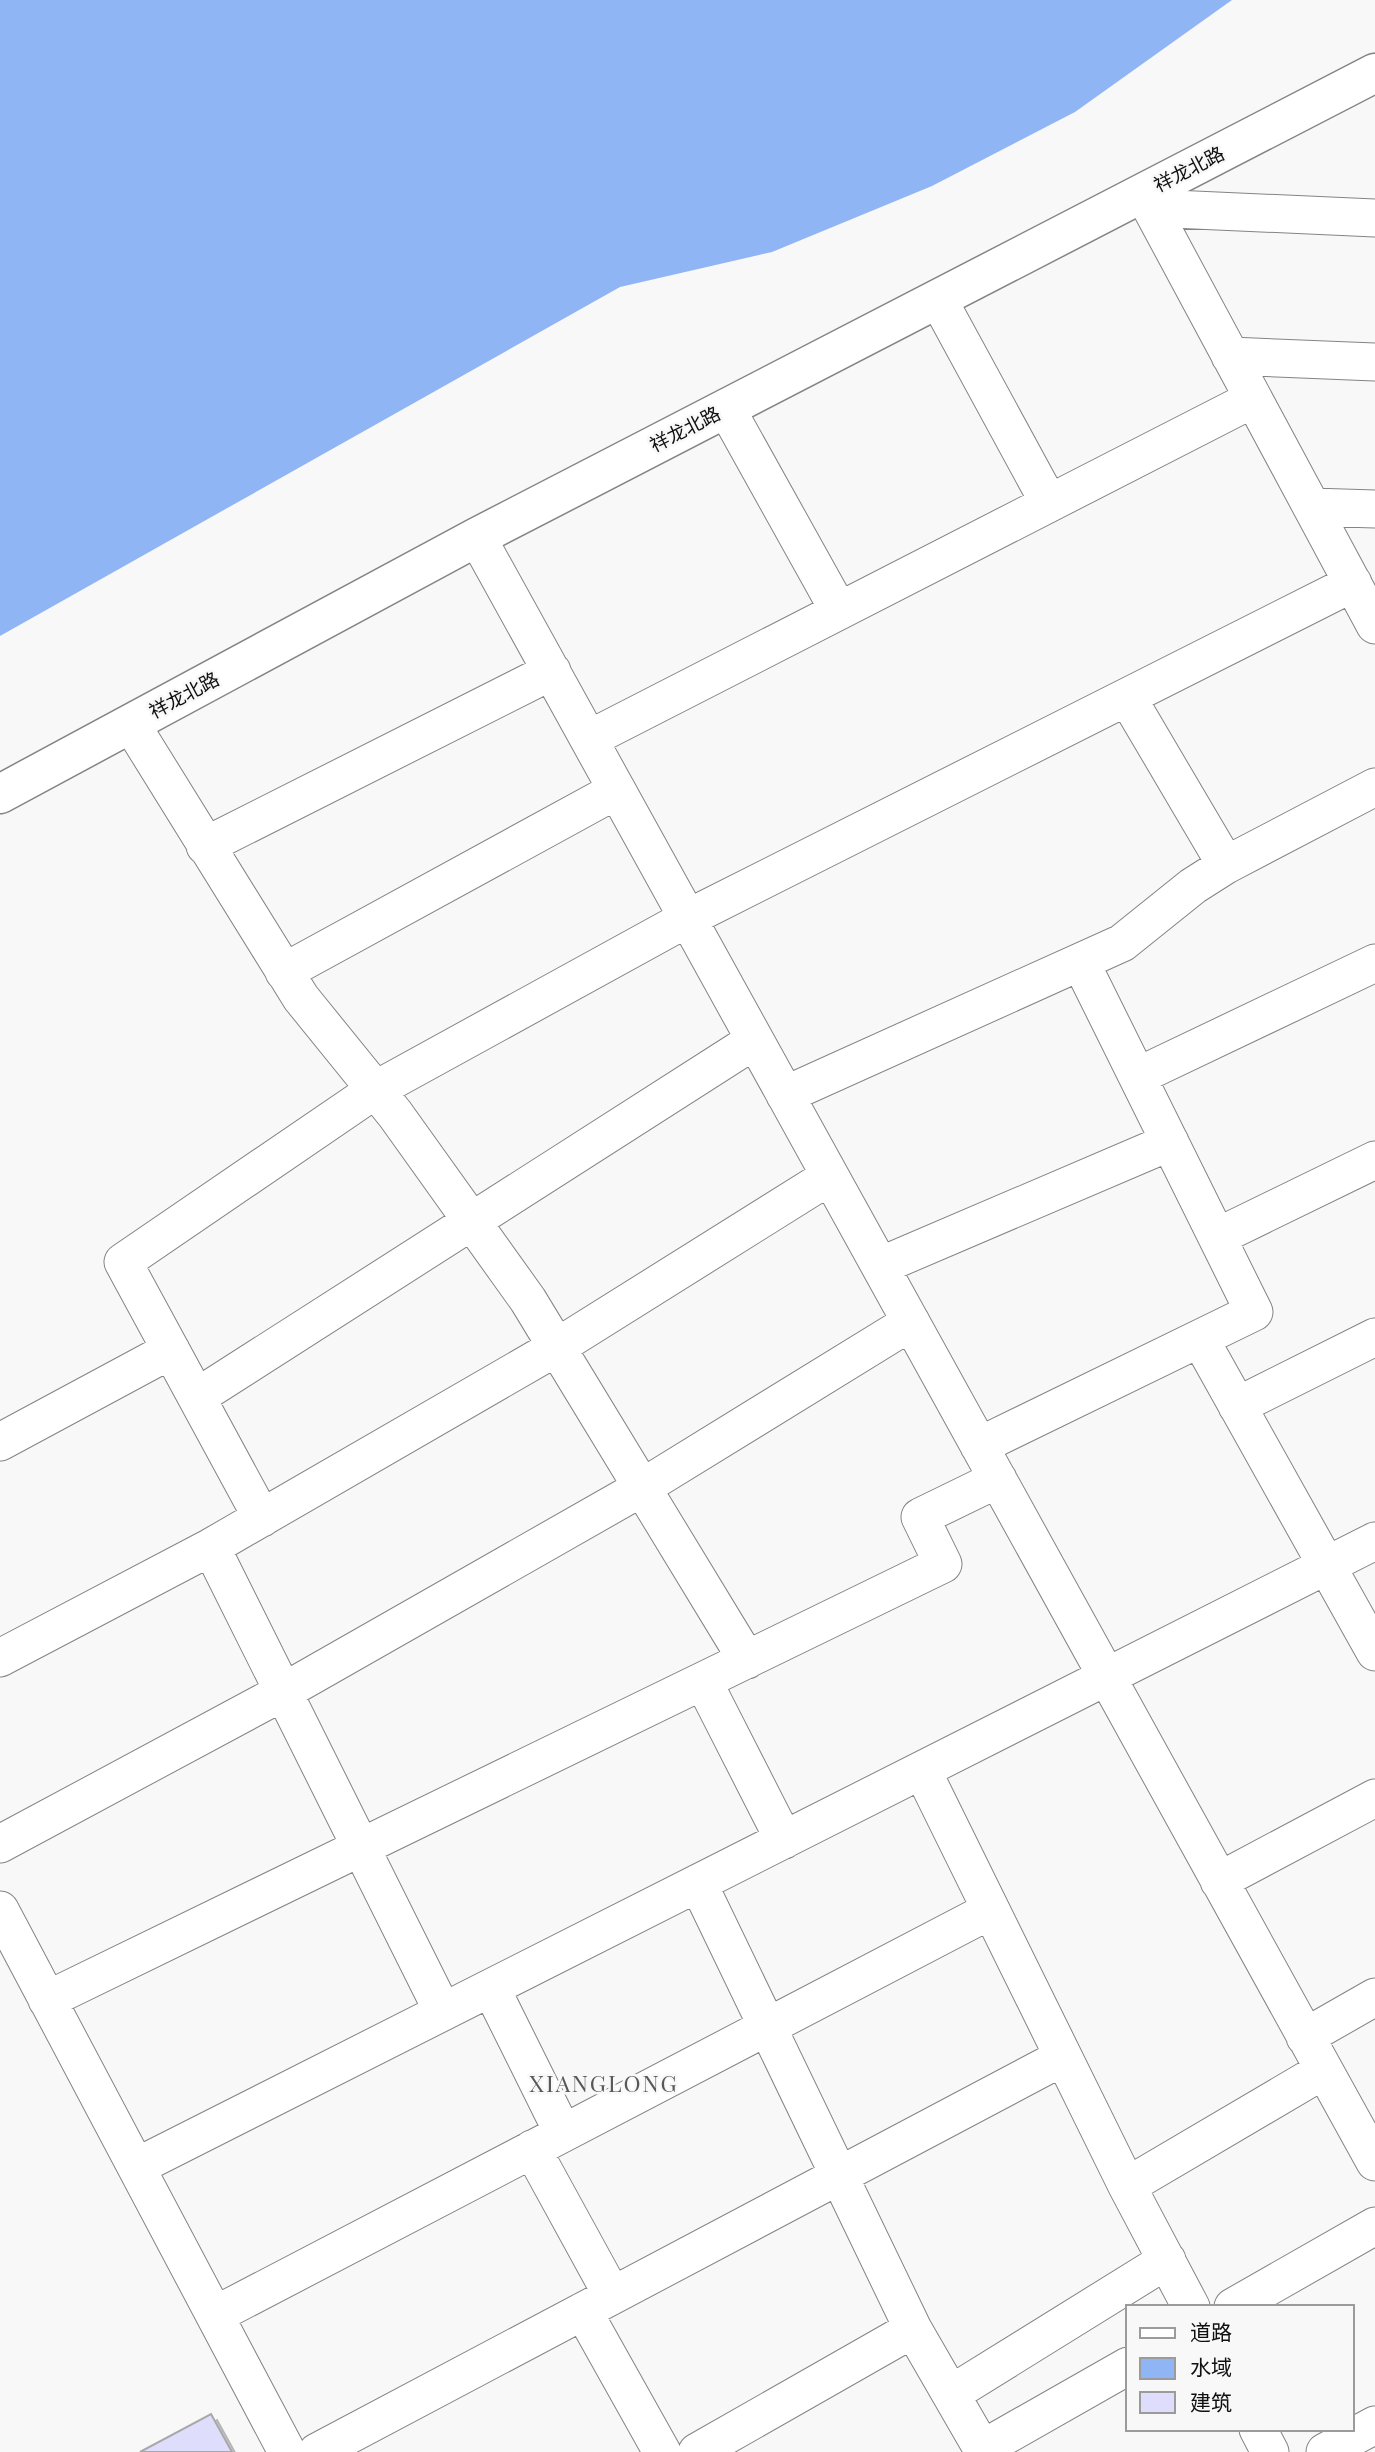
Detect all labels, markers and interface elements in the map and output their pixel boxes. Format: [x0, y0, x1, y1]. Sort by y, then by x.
street label: 祥龙北路 [1149, 139, 1228, 197]
street label: 祥龙北路 [645, 399, 724, 457]
street label: 祥龙北路 [144, 665, 223, 723]
district label: XIANGLONG [529, 2067, 679, 2098]
legend [1126, 2305, 1354, 2431]
text: 道路 [1190, 2317, 1232, 2345]
text: 水域 [1190, 2352, 1232, 2380]
text: 建筑 [1190, 2387, 1232, 2415]

